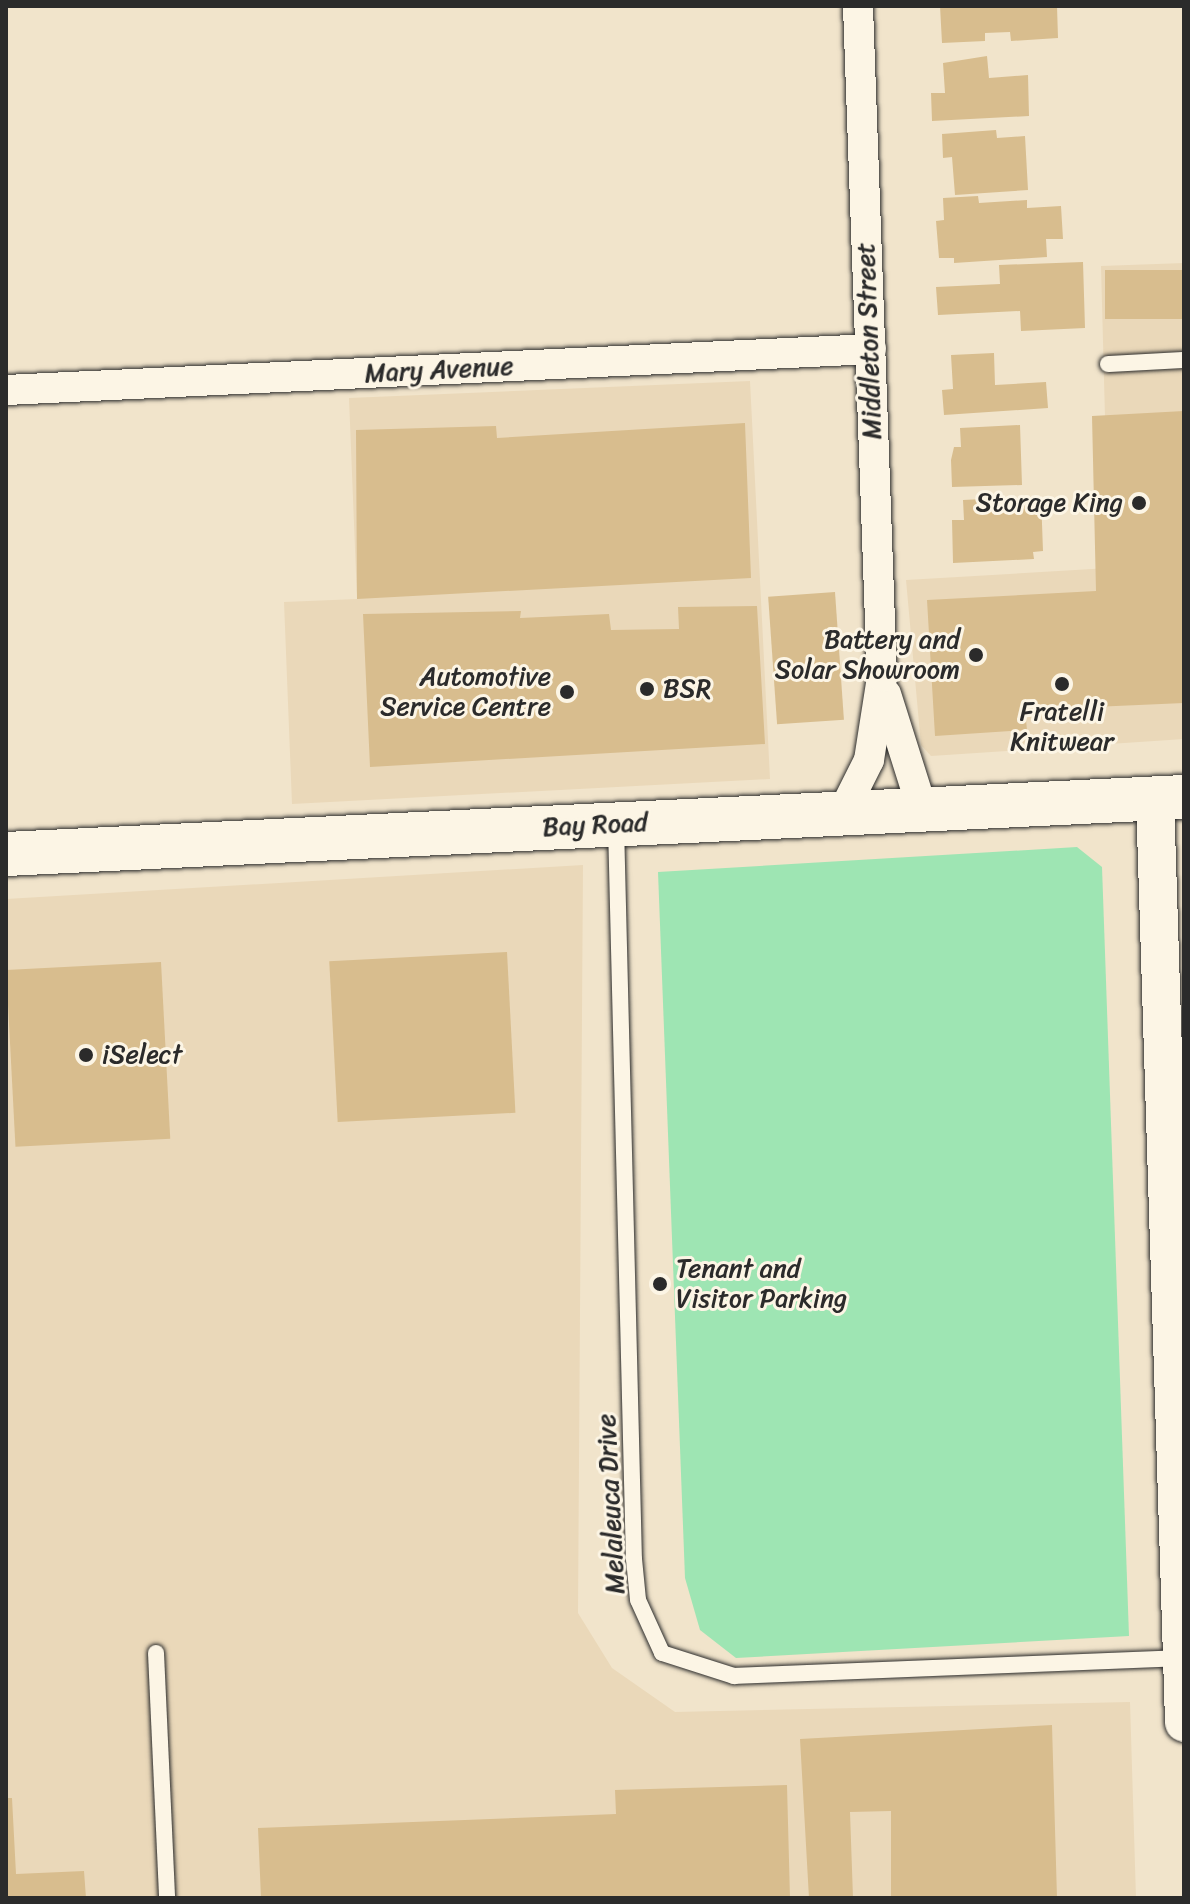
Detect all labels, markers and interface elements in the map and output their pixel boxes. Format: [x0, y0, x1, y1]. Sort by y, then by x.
street label: Middleton Street [850, 242, 888, 440]
street label: Mary Avenue [364, 351, 514, 389]
place label: Storage King [976, 487, 1123, 519]
marker: Storage King [1130, 494, 1148, 512]
place label: Battery and Solar Showroom [775, 624, 960, 686]
marker: Battery and Solar Showroom [967, 646, 985, 664]
place label: Automotive Service Centre [380, 661, 551, 722]
place label: BSR [663, 673, 711, 705]
marker: Fratelli Knitwear [1053, 675, 1071, 693]
marker: BSR [638, 680, 656, 698]
marker: Automotive Service Centre [558, 683, 576, 701]
place label: Fratelli Knitwear [1010, 696, 1114, 758]
street label: Bay Road [542, 807, 648, 843]
place label: iSelect [102, 1039, 182, 1071]
marker: iSelect [77, 1046, 95, 1064]
place label: Tenant and Visitor Parking [676, 1253, 847, 1314]
marker: Tenant and Visitor Parking [651, 1275, 669, 1293]
street label: Melaleuca Drive [591, 1413, 631, 1595]

